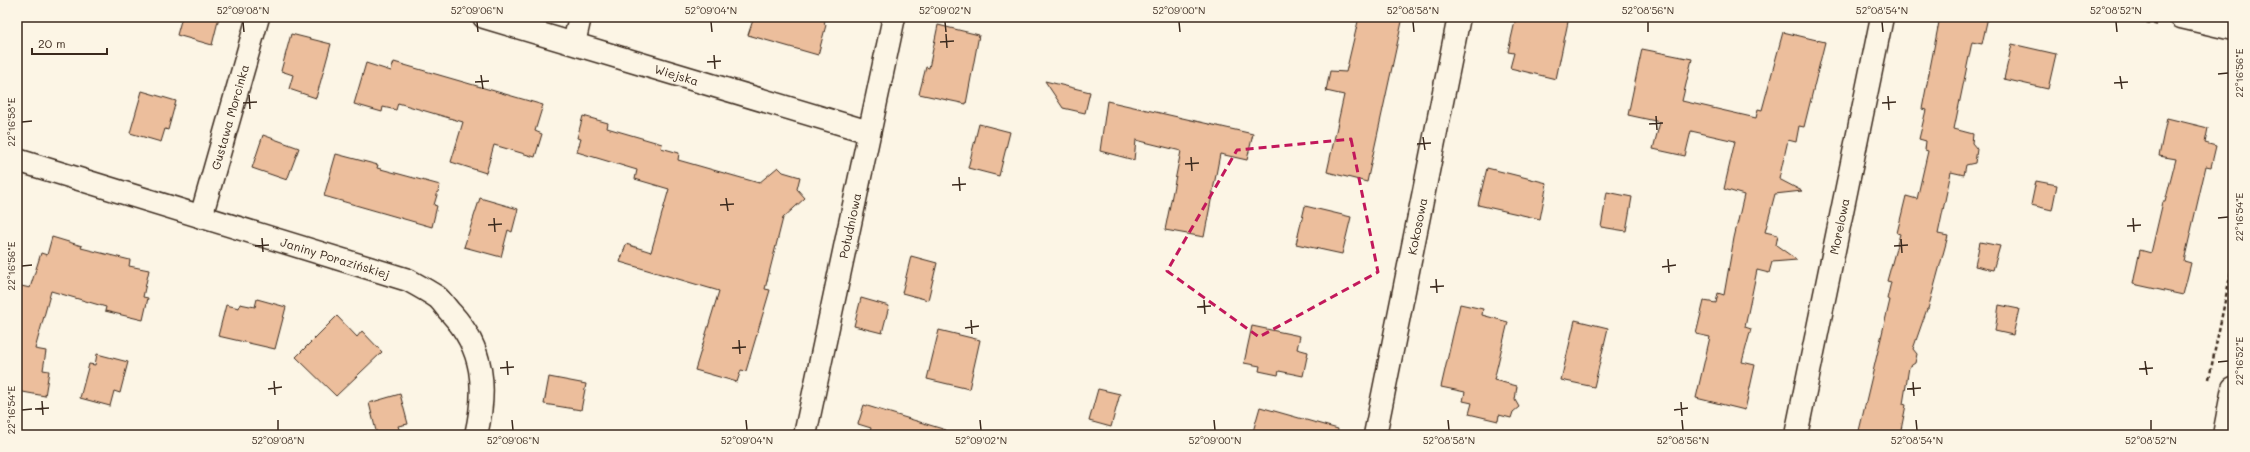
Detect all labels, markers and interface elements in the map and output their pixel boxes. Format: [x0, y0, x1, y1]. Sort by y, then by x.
text: 52°09'08"N [217, 3, 269, 17]
text: 52°09'06"N [451, 3, 503, 17]
text: 52°09'04"N [685, 3, 737, 17]
text: 52°09'02"N [919, 3, 971, 17]
text: 52°09'00"N [1153, 3, 1205, 17]
text: 52°08'58"N [1387, 3, 1439, 17]
text: 52°08'56"N [1622, 3, 1674, 17]
text: 52°08'54"N [1856, 3, 1908, 17]
text: 52°08'52"N [2090, 3, 2142, 17]
scale bar [32, 30, 107, 56]
text: 20 m [38, 35, 66, 51]
text: 22°16'56"E [2232, 48, 2246, 97]
street label: Wiejska [653, 60, 701, 89]
street label: Gustawa Morcinka [207, 63, 252, 171]
text: 22°16'58"E [4, 97, 18, 146]
street label: Południowa [835, 191, 864, 260]
text: 22°16'54"E [2232, 192, 2246, 241]
street label: Kokosowa [1403, 196, 1430, 256]
street label: Morelowa [1825, 197, 1853, 256]
street label: Janiny Porazińskiej [279, 233, 392, 282]
text: 22°16'56"E [4, 241, 18, 290]
text: 22°16'52"E [2232, 337, 2246, 385]
text: 22°16'54"E [4, 385, 18, 434]
text: 52°09'08"N [252, 433, 304, 447]
text: 52°09'06"N [487, 433, 539, 447]
text: 52°09'04"N [721, 433, 773, 447]
text: 52°09'02"N [955, 433, 1007, 447]
text: 52°09'00"N [1189, 433, 1241, 447]
text: 52°08'58"N [1423, 433, 1475, 447]
text: 52°08'56"N [1657, 433, 1709, 447]
text: 52°08'54"N [1891, 433, 1943, 447]
text: 52°08'52"N [2125, 433, 2177, 447]

